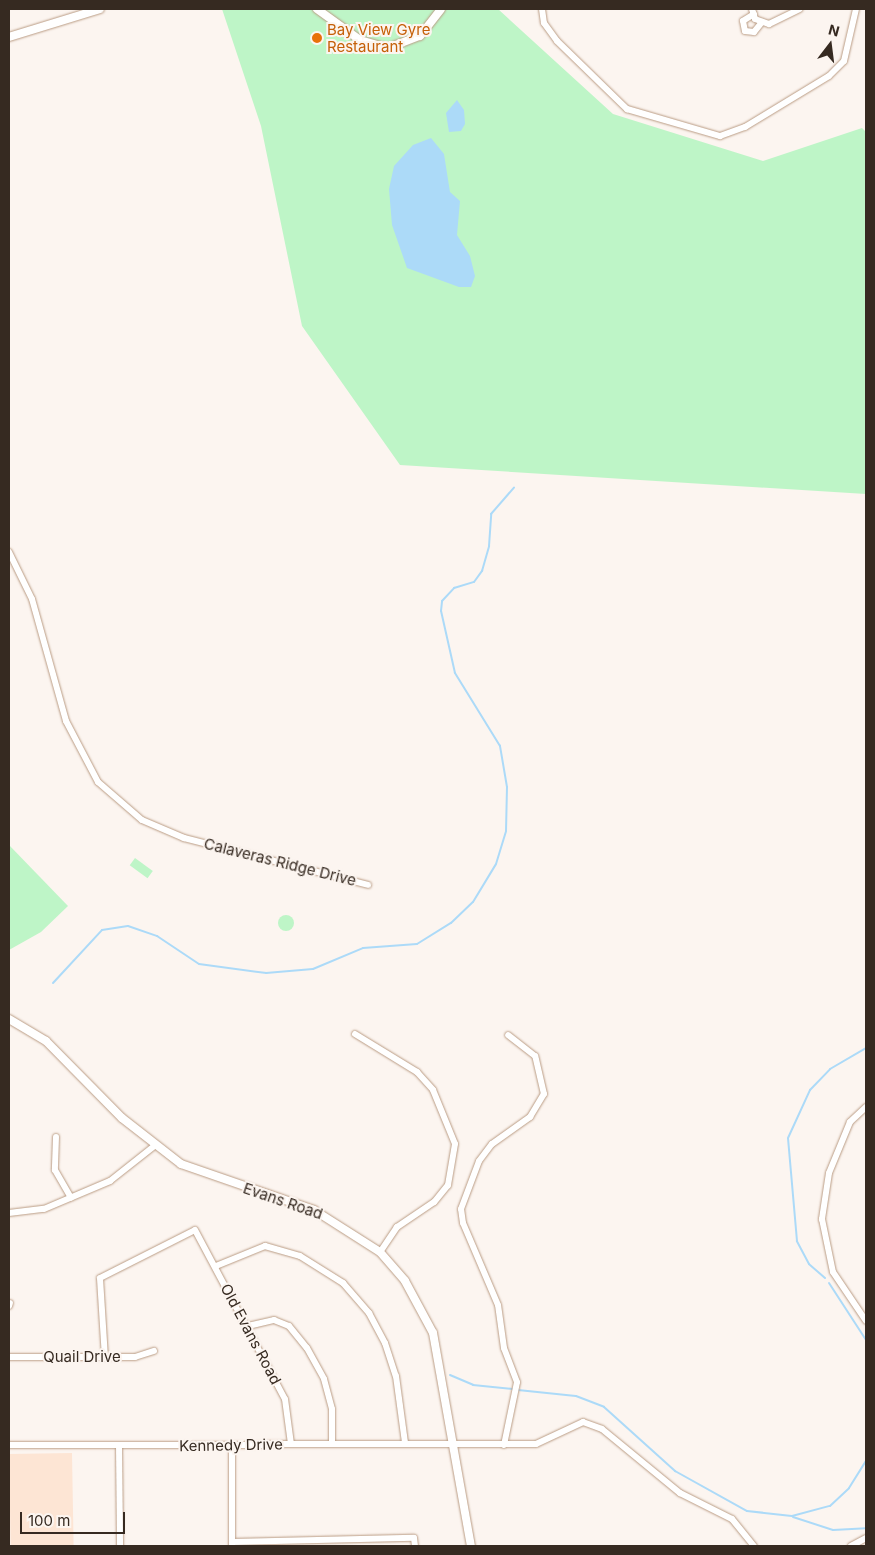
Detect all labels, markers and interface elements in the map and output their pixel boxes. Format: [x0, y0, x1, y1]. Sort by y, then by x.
place label: Bay View Gyre Restaurant [327, 20, 430, 55]
north arrow [805, 20, 855, 70]
text: N [827, 20, 841, 40]
marker: Bay View Gyre Restaurant [311, 32, 323, 44]
street label: Calaveras Ridge Drive [202, 834, 358, 890]
street label: Evans Road [241, 1179, 325, 1223]
street label: Old Evans Road [217, 1281, 285, 1387]
street label: Quail Drive [43, 1348, 121, 1366]
street label: Kennedy Drive [179, 1435, 283, 1455]
scale bar [22, 1502, 128, 1534]
text: 100 m [28, 1511, 70, 1530]

